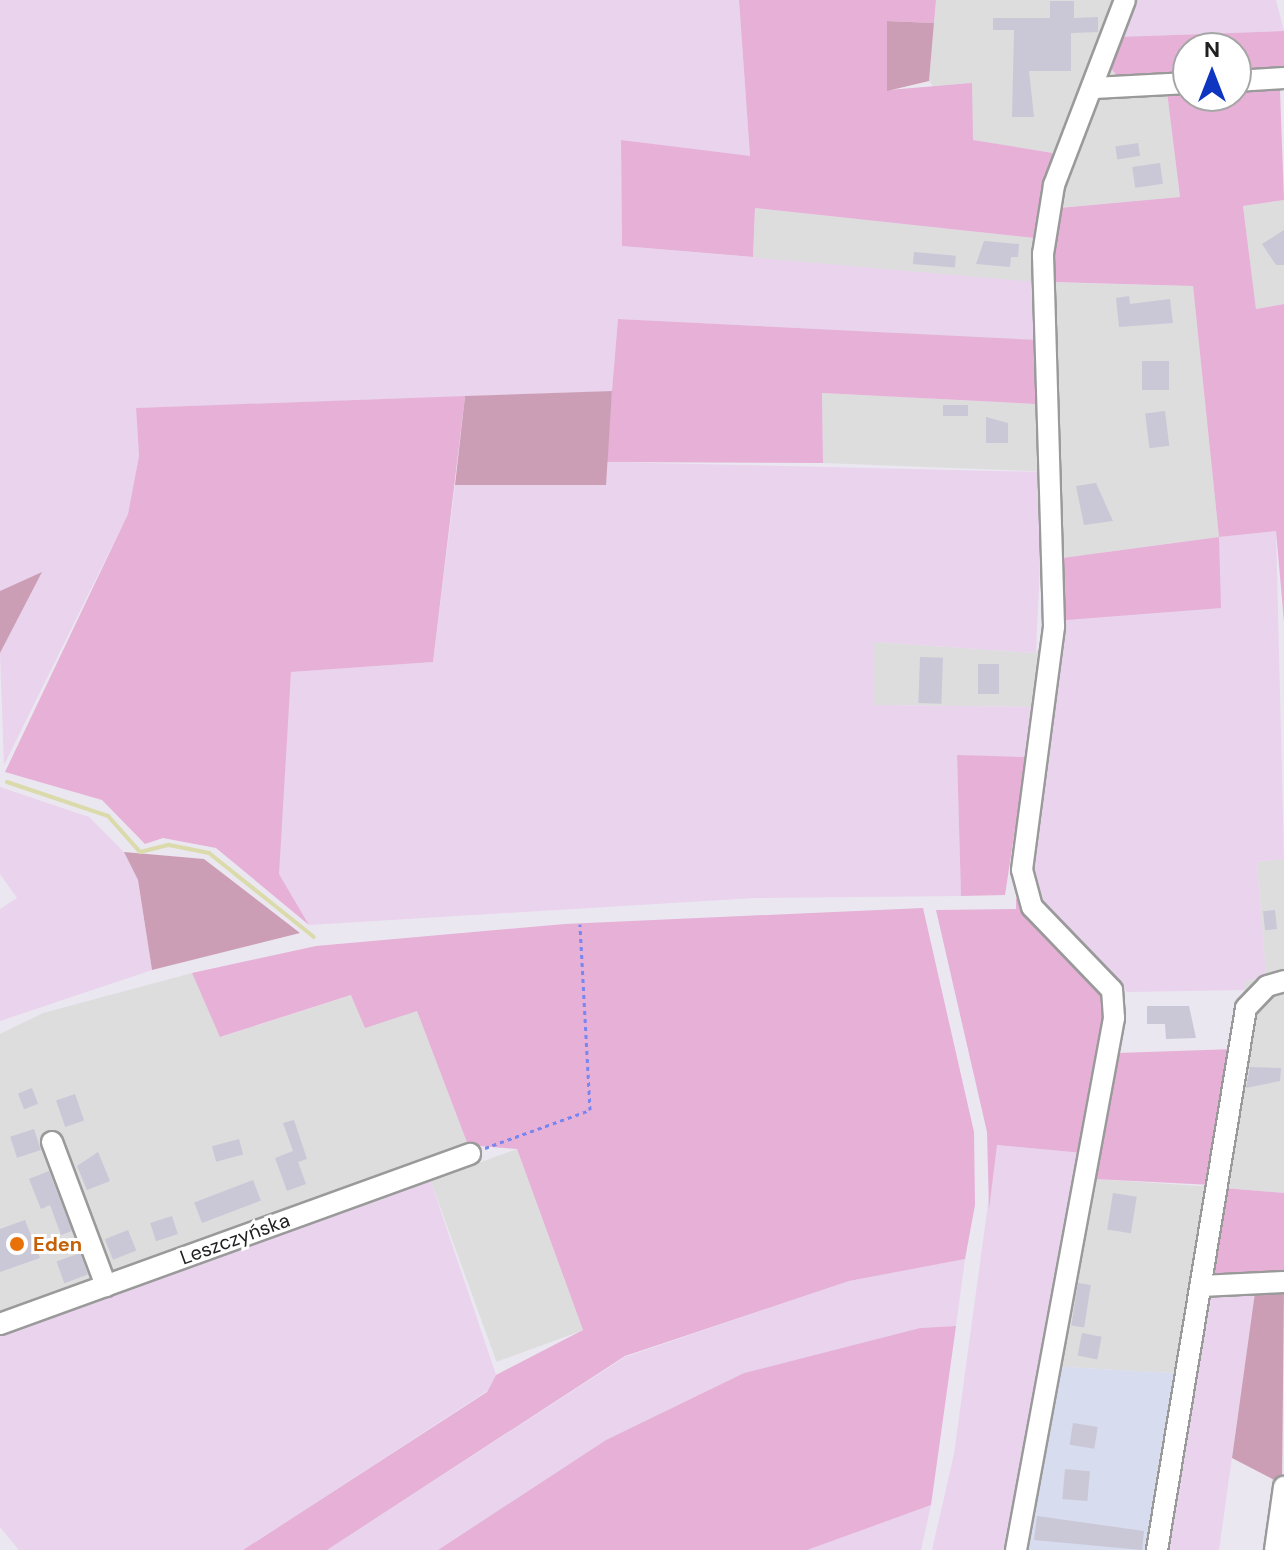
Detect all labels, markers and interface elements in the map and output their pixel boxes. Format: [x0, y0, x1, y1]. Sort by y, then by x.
north arrow [1172, 32, 1252, 112]
text: N [1204, 35, 1220, 64]
street label: Leszczyńska [177, 1208, 293, 1270]
place label: Eden [33, 1232, 82, 1256]
marker: Eden [8, 1235, 26, 1253]

